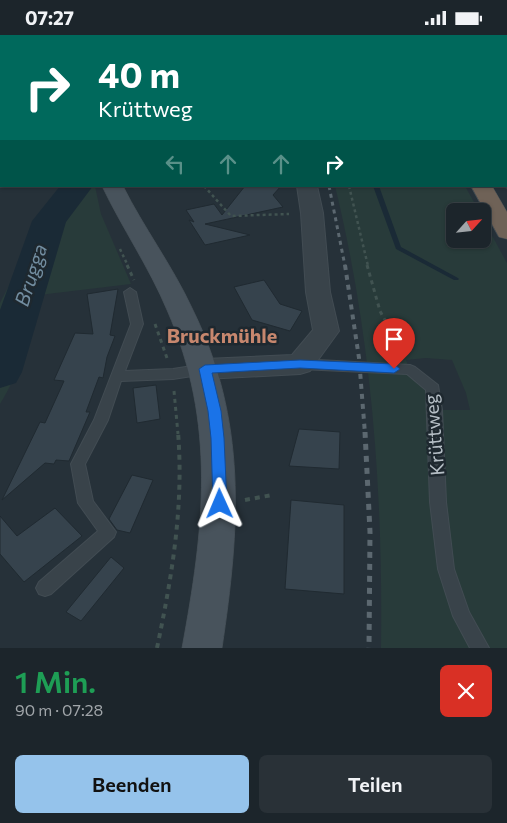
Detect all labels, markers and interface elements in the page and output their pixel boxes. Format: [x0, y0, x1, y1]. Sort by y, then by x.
text: 07:27 [25, 6, 74, 29]
text: 40 m [98, 52, 180, 95]
icon: right [15, 55, 80, 120]
text: Krüttweg [98, 95, 193, 122]
icon: left [161, 150, 189, 178]
icon: ahead [214, 150, 242, 178]
icon: ahead [267, 150, 295, 178]
icon: right [320, 150, 348, 178]
north arrow [446, 203, 491, 247]
map controls [446, 203, 491, 248]
water label: Brugga [9, 241, 51, 309]
pin [373, 318, 415, 369]
district label: Bruckmühle [167, 323, 277, 347]
icon: arrive [380, 325, 408, 353]
street label: Krüttweg [418, 393, 449, 477]
position arrow [193, 477, 245, 529]
text: 1 Min. [15, 662, 96, 699]
button: close [440, 665, 492, 717]
text: 90 m · 07:28 [15, 700, 103, 719]
button: Beenden [15, 755, 249, 813]
button: Teilen [259, 755, 492, 813]

